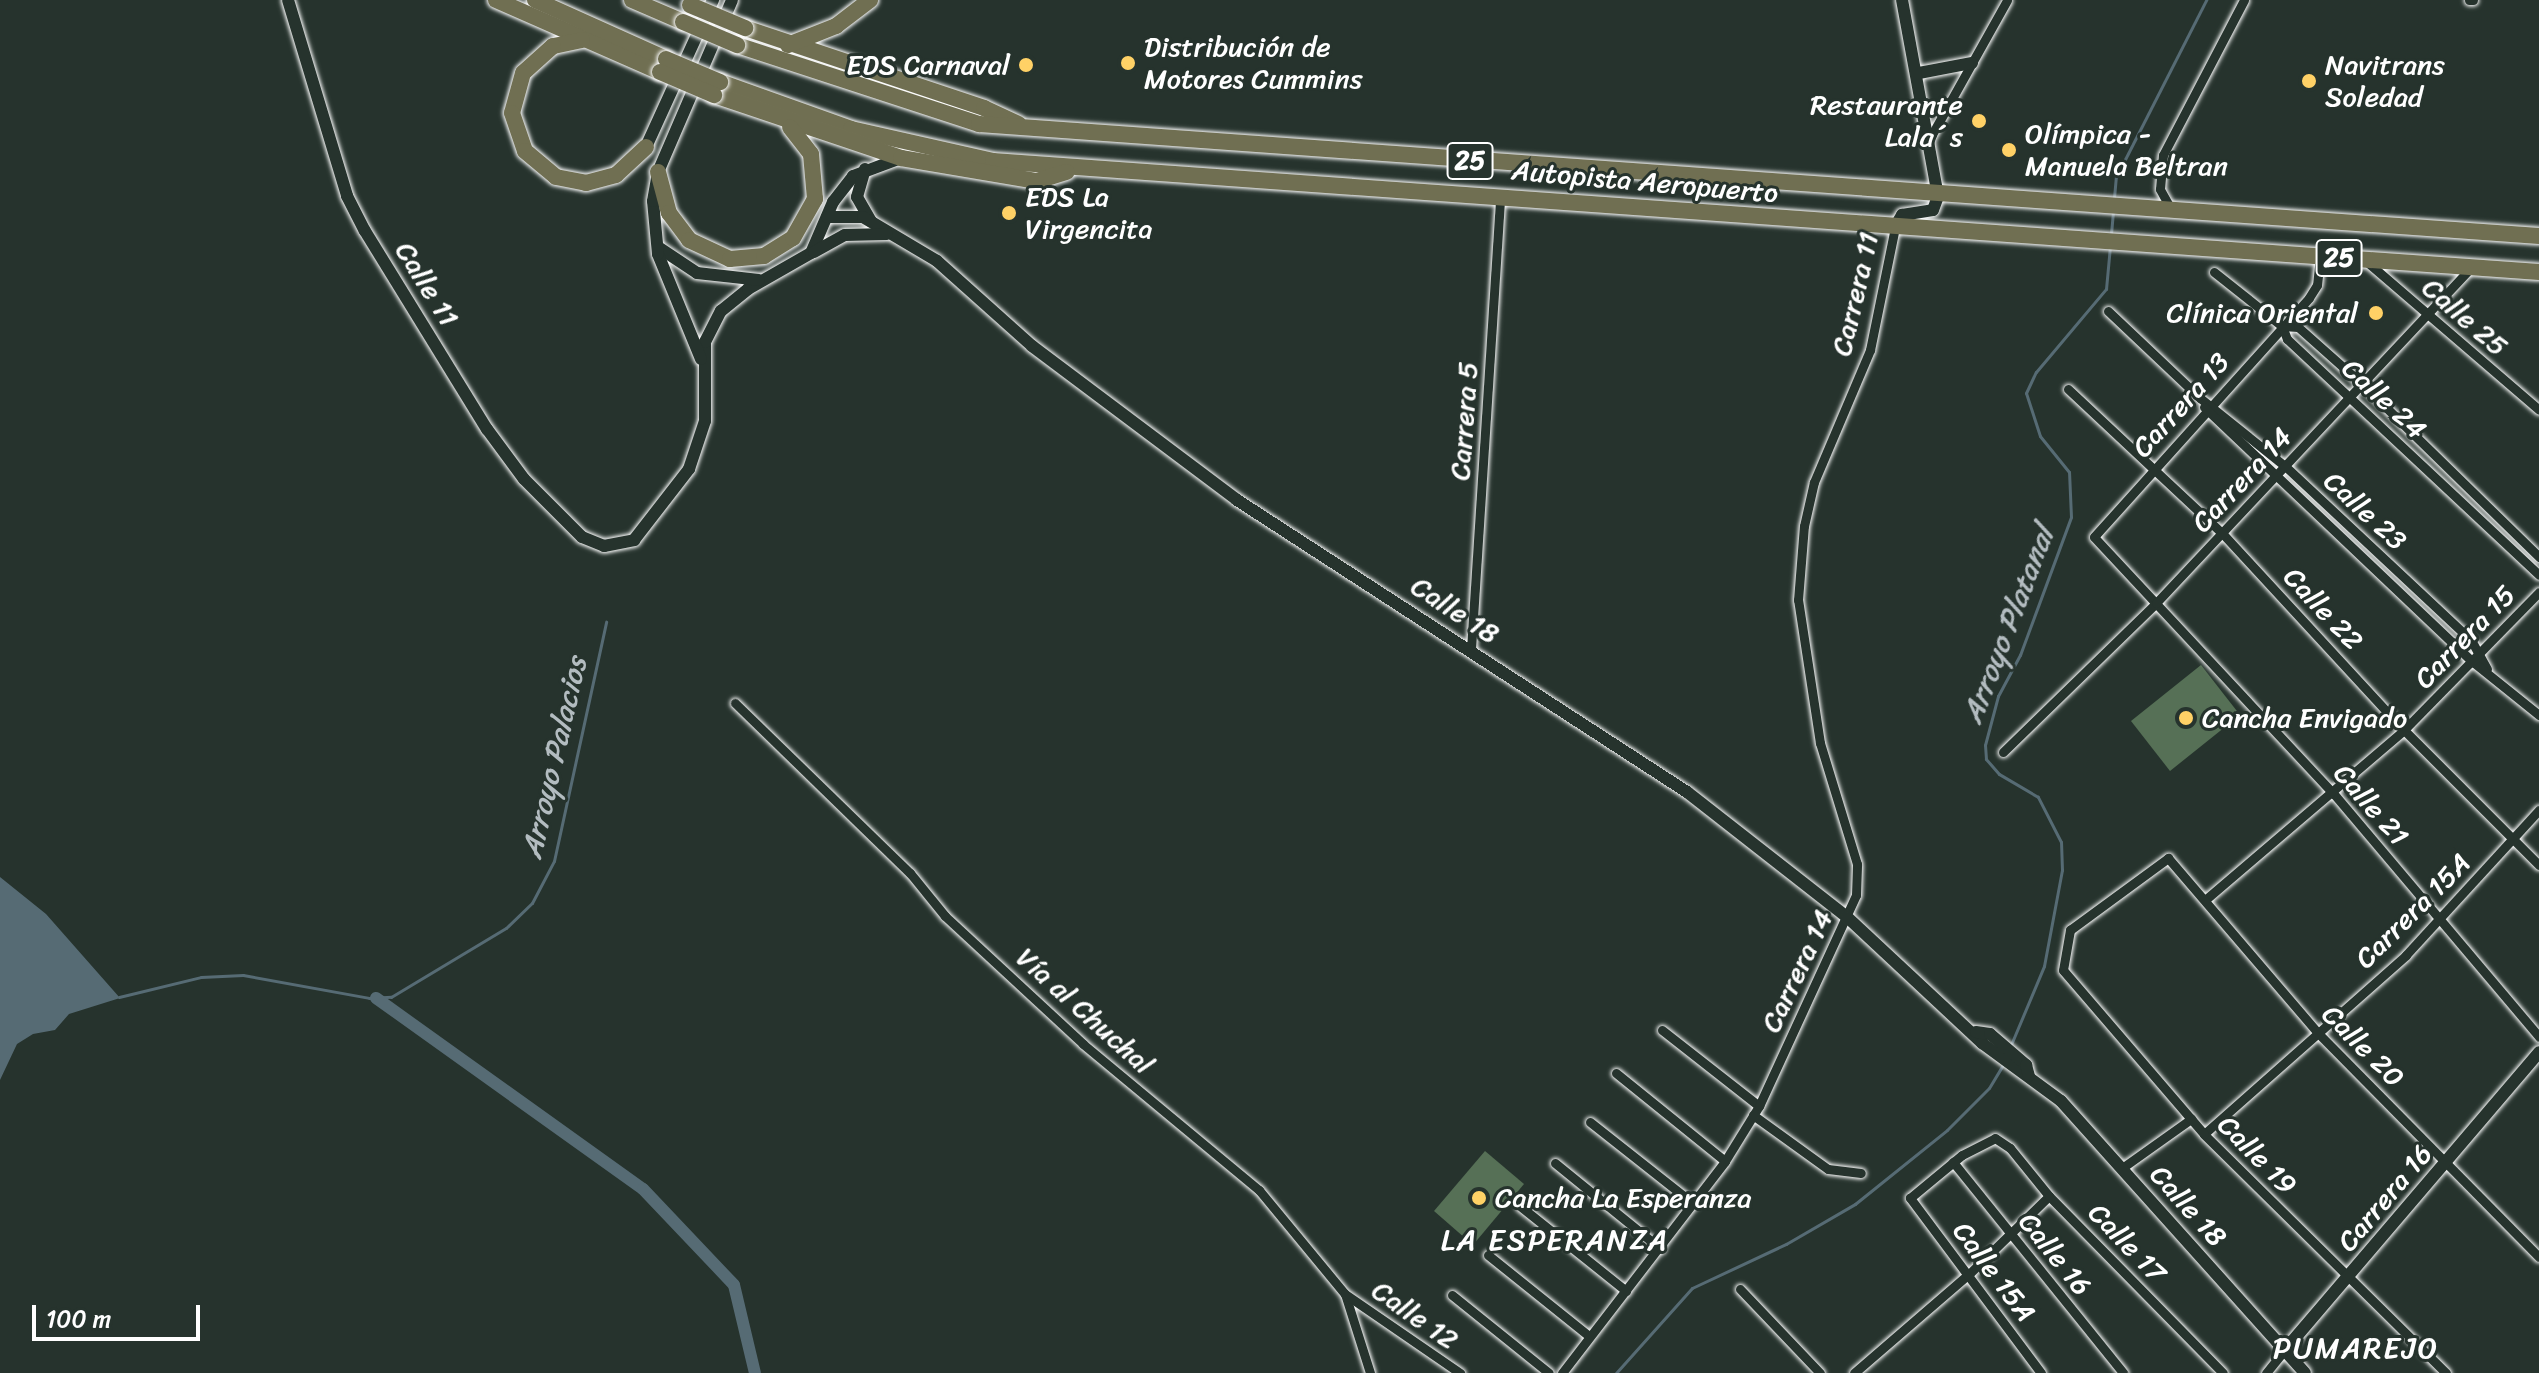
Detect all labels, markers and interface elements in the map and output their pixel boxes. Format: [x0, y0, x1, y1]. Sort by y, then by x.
place label: Distribución de Motores Cummins [1144, 30, 1363, 96]
place label: EDS Carnaval [846, 48, 1010, 82]
place label: Navitrans Soledad [2325, 48, 2445, 114]
marker: Distribución de Motores Cummins [1119, 54, 1137, 72]
marker: EDS Carnaval [1017, 56, 1035, 74]
marker: Navitrans Soledad [2300, 72, 2318, 90]
place label: Restaurante Lala´s [1810, 88, 1963, 154]
marker: Restaurante Lala´s [1970, 112, 1988, 130]
place label: Olímpica - Manuela Beltran [2025, 117, 2228, 183]
road number: 25 [1446, 139, 1494, 183]
marker: Olímpica - Manuela Beltran [2000, 141, 2018, 159]
street label: Autopista Aeropuerto [1510, 154, 1780, 210]
place label: EDS La Virgencita [1025, 180, 1153, 246]
marker: EDS La Virgencita [1000, 204, 1018, 222]
street label: Carrera 11 [1824, 229, 1886, 359]
street label: Calle 11 [388, 236, 466, 332]
road number: 25 [2315, 236, 2363, 280]
street label: Calle 25 [2415, 271, 2515, 363]
place label: Clínica Oriental [2167, 296, 2358, 330]
marker: Clínica Oriental [2365, 302, 2387, 324]
street label: Carrera 13 [2125, 346, 2237, 464]
street label: Calle 24 [2335, 352, 2433, 446]
street label: Carrera 5 [1443, 361, 1485, 481]
street label: Carrera 14 [2185, 421, 2299, 539]
street label: Calle 23 [2317, 464, 2413, 558]
water label: Arroyo Platanal [1954, 522, 2062, 728]
street label: Calle 22 [2276, 560, 2370, 658]
street label: Calle 18 [1405, 569, 1505, 651]
street label: Carrera 15 [2407, 578, 2523, 696]
water label: Arroyo Palacios [513, 654, 595, 862]
place label: Cancha Envigado [2202, 701, 2407, 735]
marker: Cancha Envigado [2177, 709, 2195, 727]
street label: Calle 21 [2326, 757, 2416, 853]
street label: Carrera 15A [2348, 846, 2478, 976]
street label: Carrera 14 [1754, 904, 1840, 1038]
street label: Vía al Chuchal [1010, 941, 1160, 1081]
street label: Calle 20 [2315, 998, 2411, 1094]
street label: Calle 19 [2210, 1108, 2304, 1202]
street label: Carrera 16 [2330, 1138, 2440, 1258]
street label: Calle 18 [2143, 1158, 2233, 1254]
place label: Cancha La Esperanza [1495, 1181, 1751, 1215]
marker: Cancha La Esperanza [1470, 1189, 1488, 1207]
street label: Calle 17 [2081, 1196, 2173, 1290]
street label: Calle 16 [2011, 1206, 2099, 1302]
street label: Calle 15A [1945, 1215, 2043, 1329]
district label: LA ESPERANZA [1440, 1222, 1670, 1258]
street label: Calle 12 [1366, 1273, 1464, 1357]
scale bar [36, 1289, 204, 1339]
text: 100 m [46, 1298, 111, 1340]
district label: PUMAREJO [2272, 1330, 2440, 1366]

